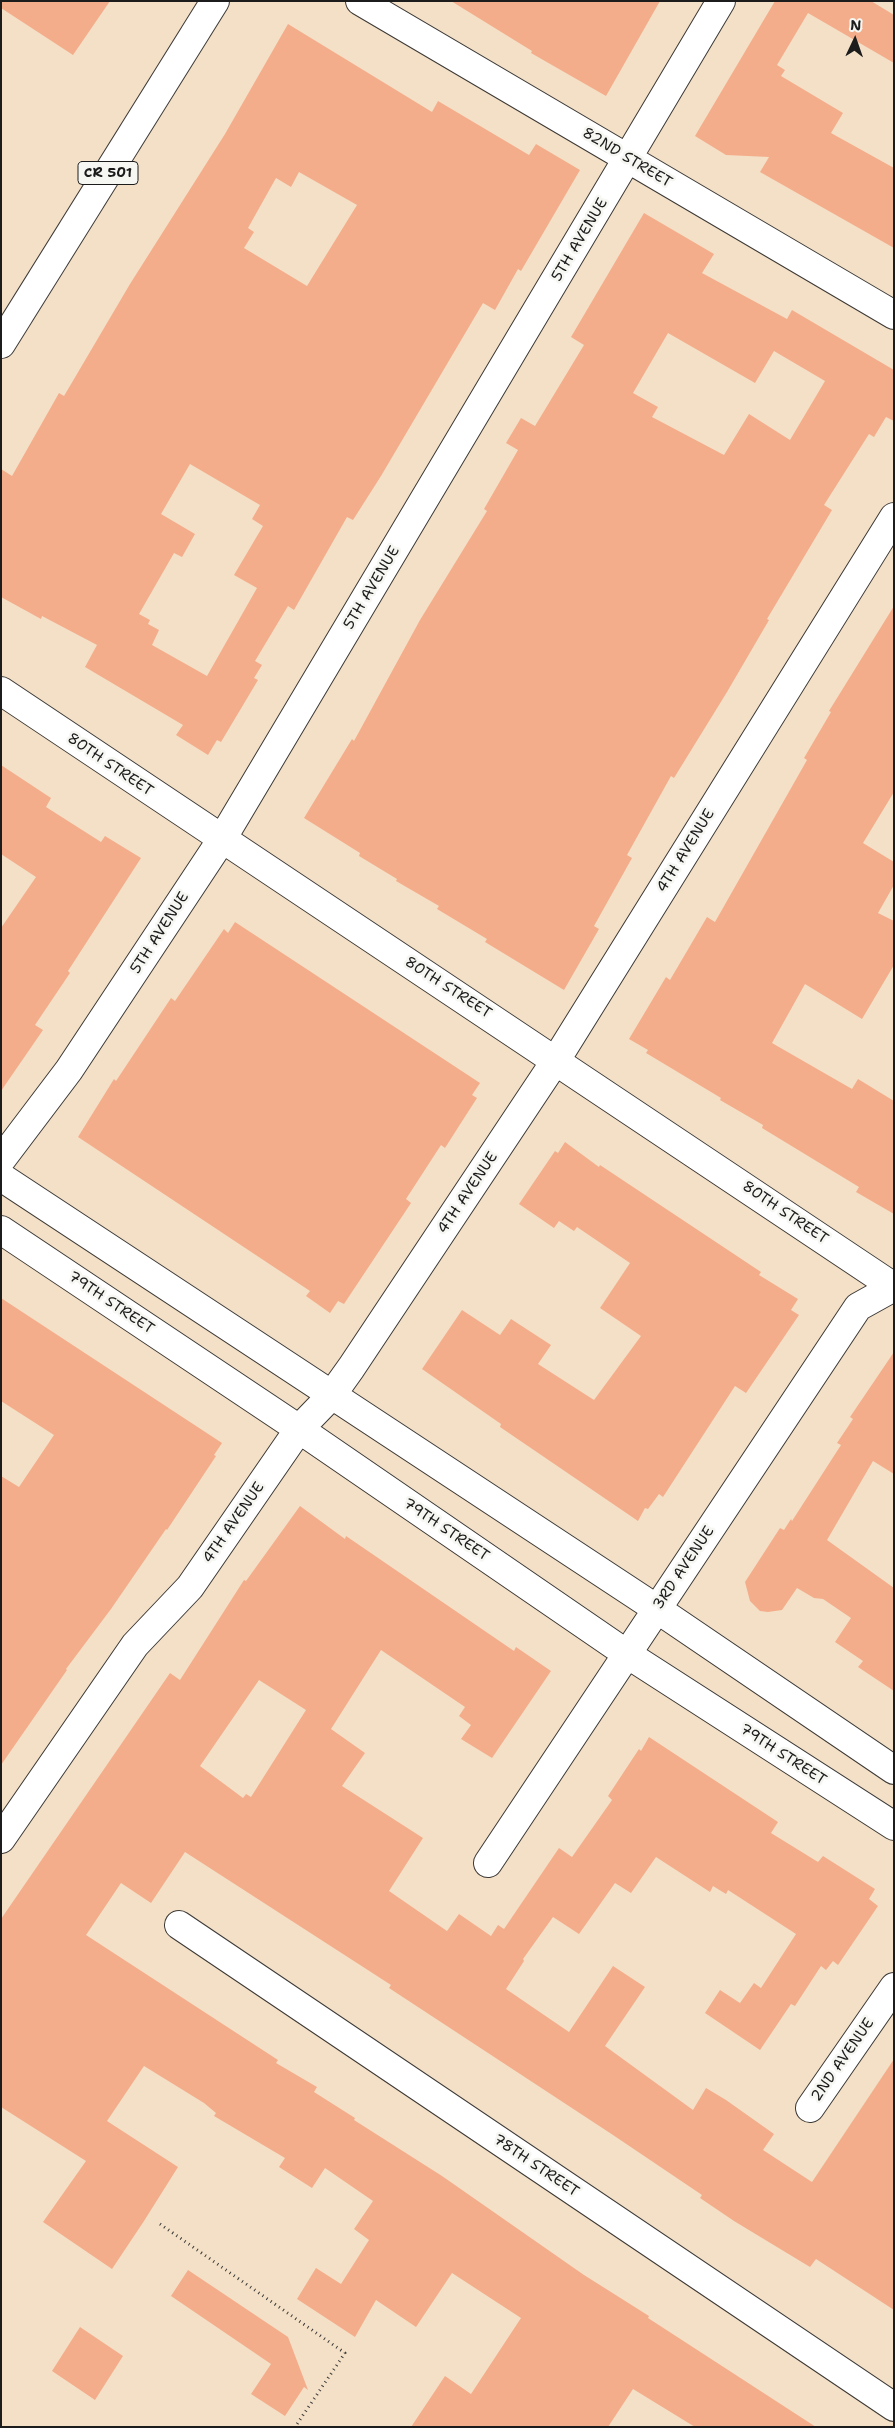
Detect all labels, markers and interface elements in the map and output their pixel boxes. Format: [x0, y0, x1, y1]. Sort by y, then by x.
north arrow [830, 15, 880, 65]
text: N [850, 16, 862, 34]
street label: 82ND STREET [579, 124, 675, 192]
road number: CR 501 [78, 162, 138, 184]
street label: 5TH AVENUE [548, 195, 612, 285]
street label: 5TH AVENUE [340, 543, 404, 633]
street label: 80TH STREET [64, 730, 156, 800]
street label: 4TH AVENUE [653, 806, 719, 896]
street label: 5TH AVENUE [127, 889, 193, 977]
street label: 80TH STREET [401, 953, 495, 1023]
street label: 4TH AVENUE [434, 1149, 502, 1237]
street label: 80TH STREET [739, 1178, 831, 1248]
street label: 79TH STREET [65, 1268, 157, 1338]
street label: 4TH AVENUE [199, 1479, 269, 1567]
street label: 79TH STREET [400, 1495, 492, 1565]
street label: 3RD AVENUE [650, 1523, 718, 1613]
street label: 79TH STREET [736, 1720, 830, 1790]
street label: 2ND AVENUE [808, 2015, 878, 2105]
street label: 78TH STREET [490, 2131, 582, 2201]

